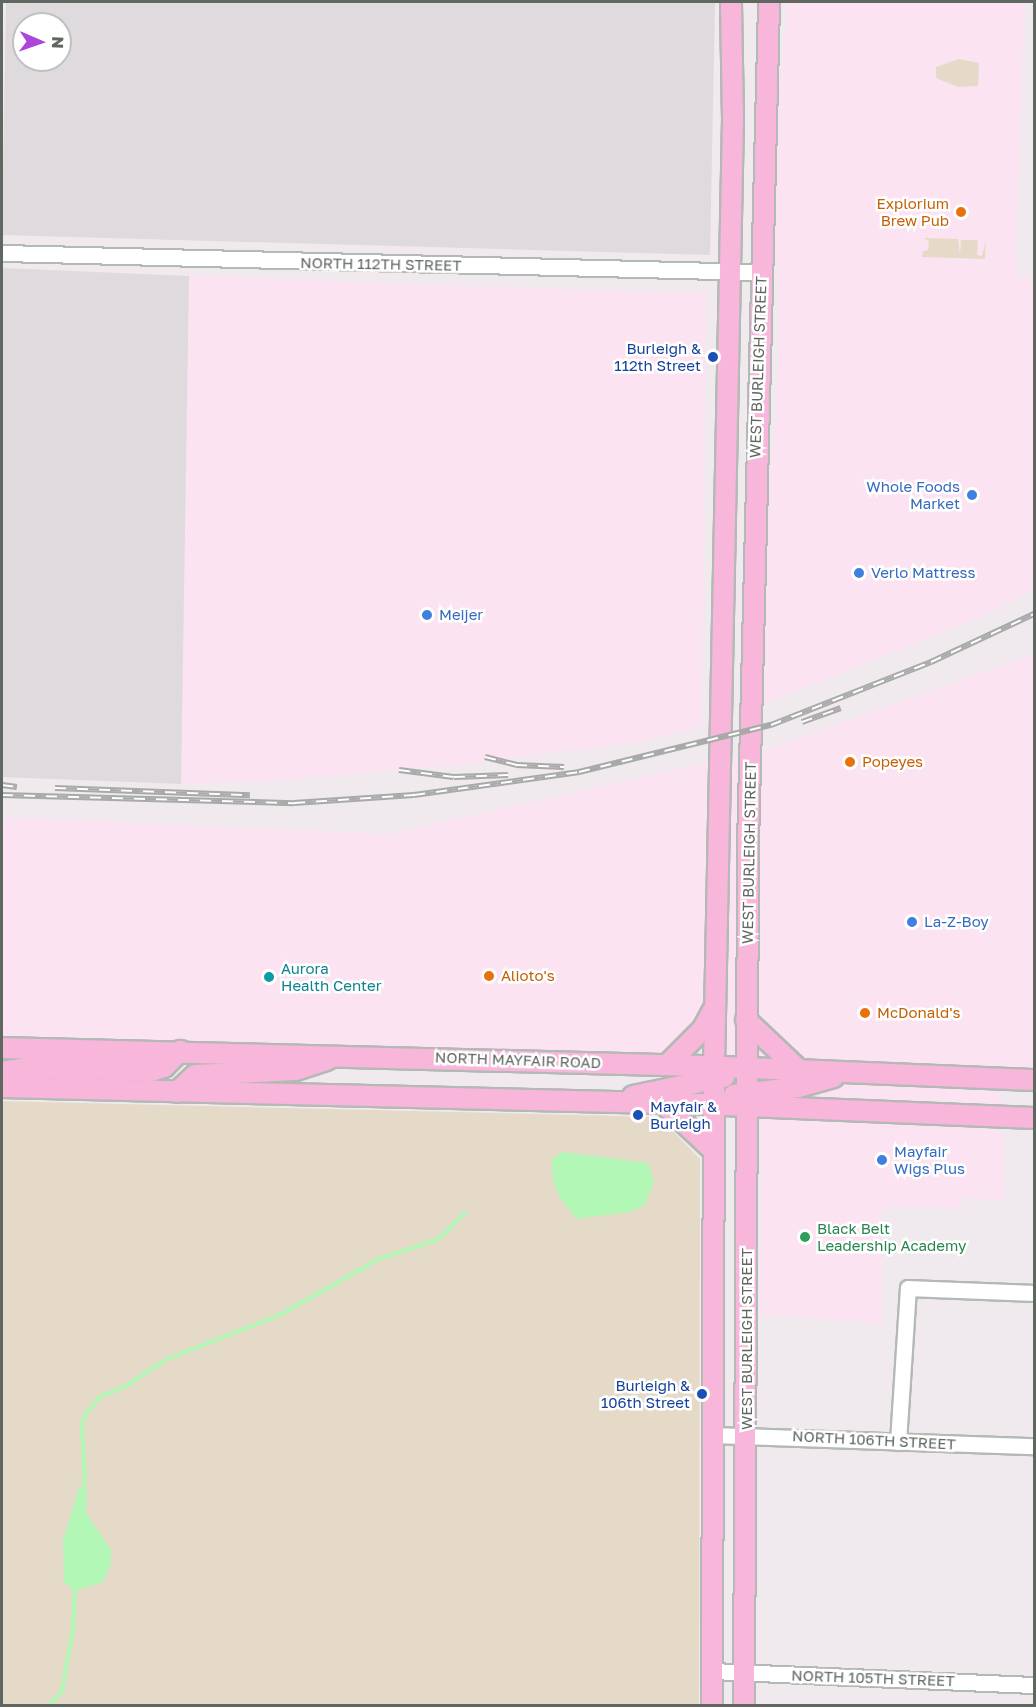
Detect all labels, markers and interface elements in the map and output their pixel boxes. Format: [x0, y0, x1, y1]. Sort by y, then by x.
north arrow [12, 12, 72, 72]
text: N [48, 36, 68, 49]
place label: Explorium Brew Pub [877, 194, 949, 229]
marker: Explorium Brew Pub [954, 205, 968, 219]
street label: NORTH 112TH STREET [300, 254, 462, 274]
street label: WEST BURLEIGH STREET [746, 276, 770, 458]
place label: Burleigh & 112th Street [614, 339, 701, 374]
marker: Burleigh & 112th Street [706, 350, 720, 364]
place label: Whole Foods Market [866, 477, 960, 512]
marker: Whole Foods Market [965, 488, 979, 502]
place label: Verlo Mattress [871, 564, 975, 582]
marker: Verlo Mattress [852, 566, 866, 580]
place label: Meijer [439, 606, 483, 624]
marker: Meijer [420, 608, 434, 622]
place label: Popeyes [862, 753, 923, 771]
marker: Popeyes [843, 755, 857, 769]
street label: WEST BURLEIGH STREET [738, 762, 760, 944]
place label: La-Z-Boy [924, 913, 989, 931]
marker: La-Z-Boy [905, 915, 919, 929]
place label: Aurora Health Center [281, 959, 382, 994]
place label: Alioto's [501, 967, 555, 985]
marker: Alioto's [482, 969, 496, 983]
marker: Aurora Health Center [262, 970, 276, 984]
place label: McDonald's [877, 1004, 960, 1022]
marker: McDonald's [858, 1006, 872, 1020]
street label: NORTH MAYFAIR ROAD [435, 1048, 601, 1072]
place label: Mayfair & Burleigh [650, 1097, 717, 1132]
marker: Mayfair & Burleigh [631, 1108, 645, 1122]
place label: Mayfair Wigs Plus [894, 1142, 965, 1177]
marker: Mayfair Wigs Plus [875, 1153, 889, 1167]
place label: Black Belt Leadership Academy [817, 1219, 966, 1254]
marker: Black Belt Leadership Academy [798, 1230, 812, 1244]
street label: WEST BURLEIGH STREET [738, 1248, 756, 1430]
place label: Burleigh & 106th Street [601, 1376, 690, 1411]
marker: Burleigh & 106th Street [695, 1387, 709, 1401]
street label: NORTH 106TH STREET [792, 1427, 956, 1453]
street label: NORTH 105TH STREET [791, 1666, 955, 1690]

